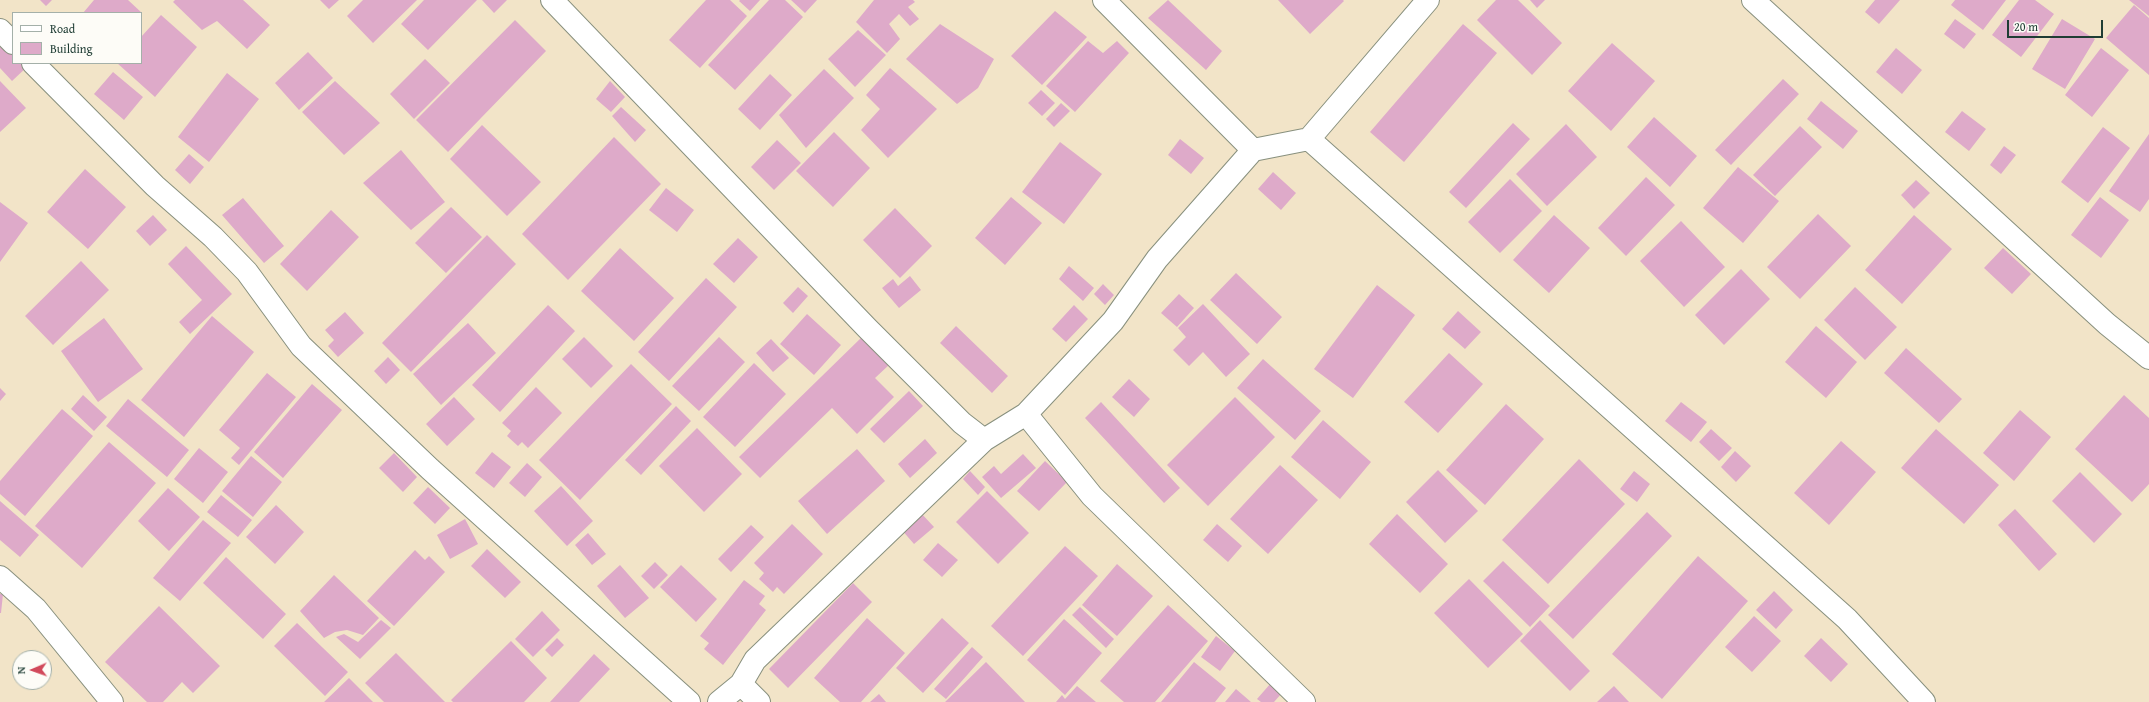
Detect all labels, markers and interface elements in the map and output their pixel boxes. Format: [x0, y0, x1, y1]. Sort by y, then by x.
legend [12, 12, 142, 64]
scale bar [2009, 12, 2105, 38]
text: 20 m [2014, 18, 2038, 35]
text: Road [50, 20, 75, 37]
text: Building [50, 40, 93, 57]
north arrow [12, 650, 52, 690]
text: N [13, 666, 29, 674]

